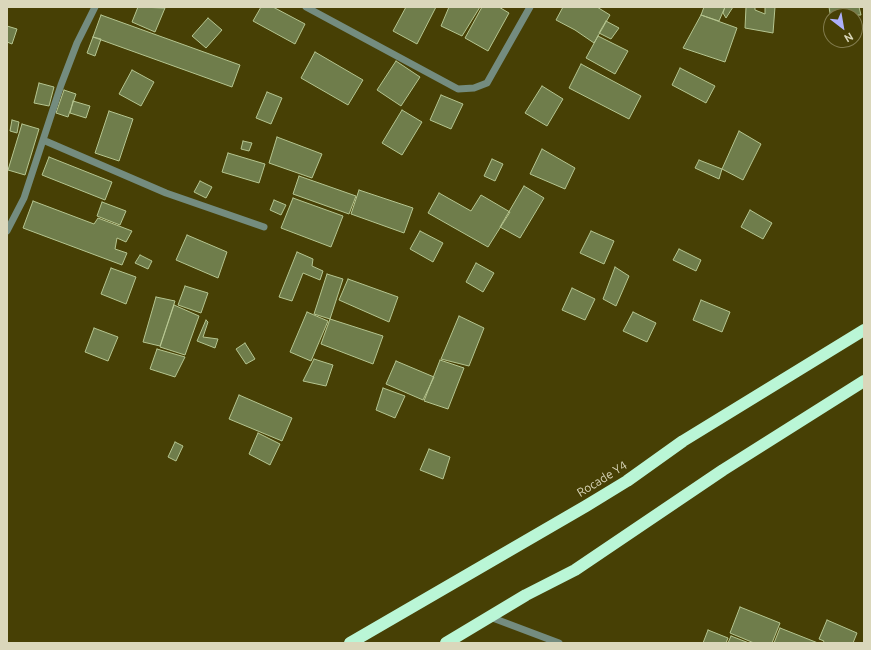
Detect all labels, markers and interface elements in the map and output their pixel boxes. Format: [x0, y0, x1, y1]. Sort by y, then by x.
north arrow [823, 8, 863, 48]
text: N [842, 30, 855, 45]
street label: Rocade Y4 [574, 458, 630, 500]

